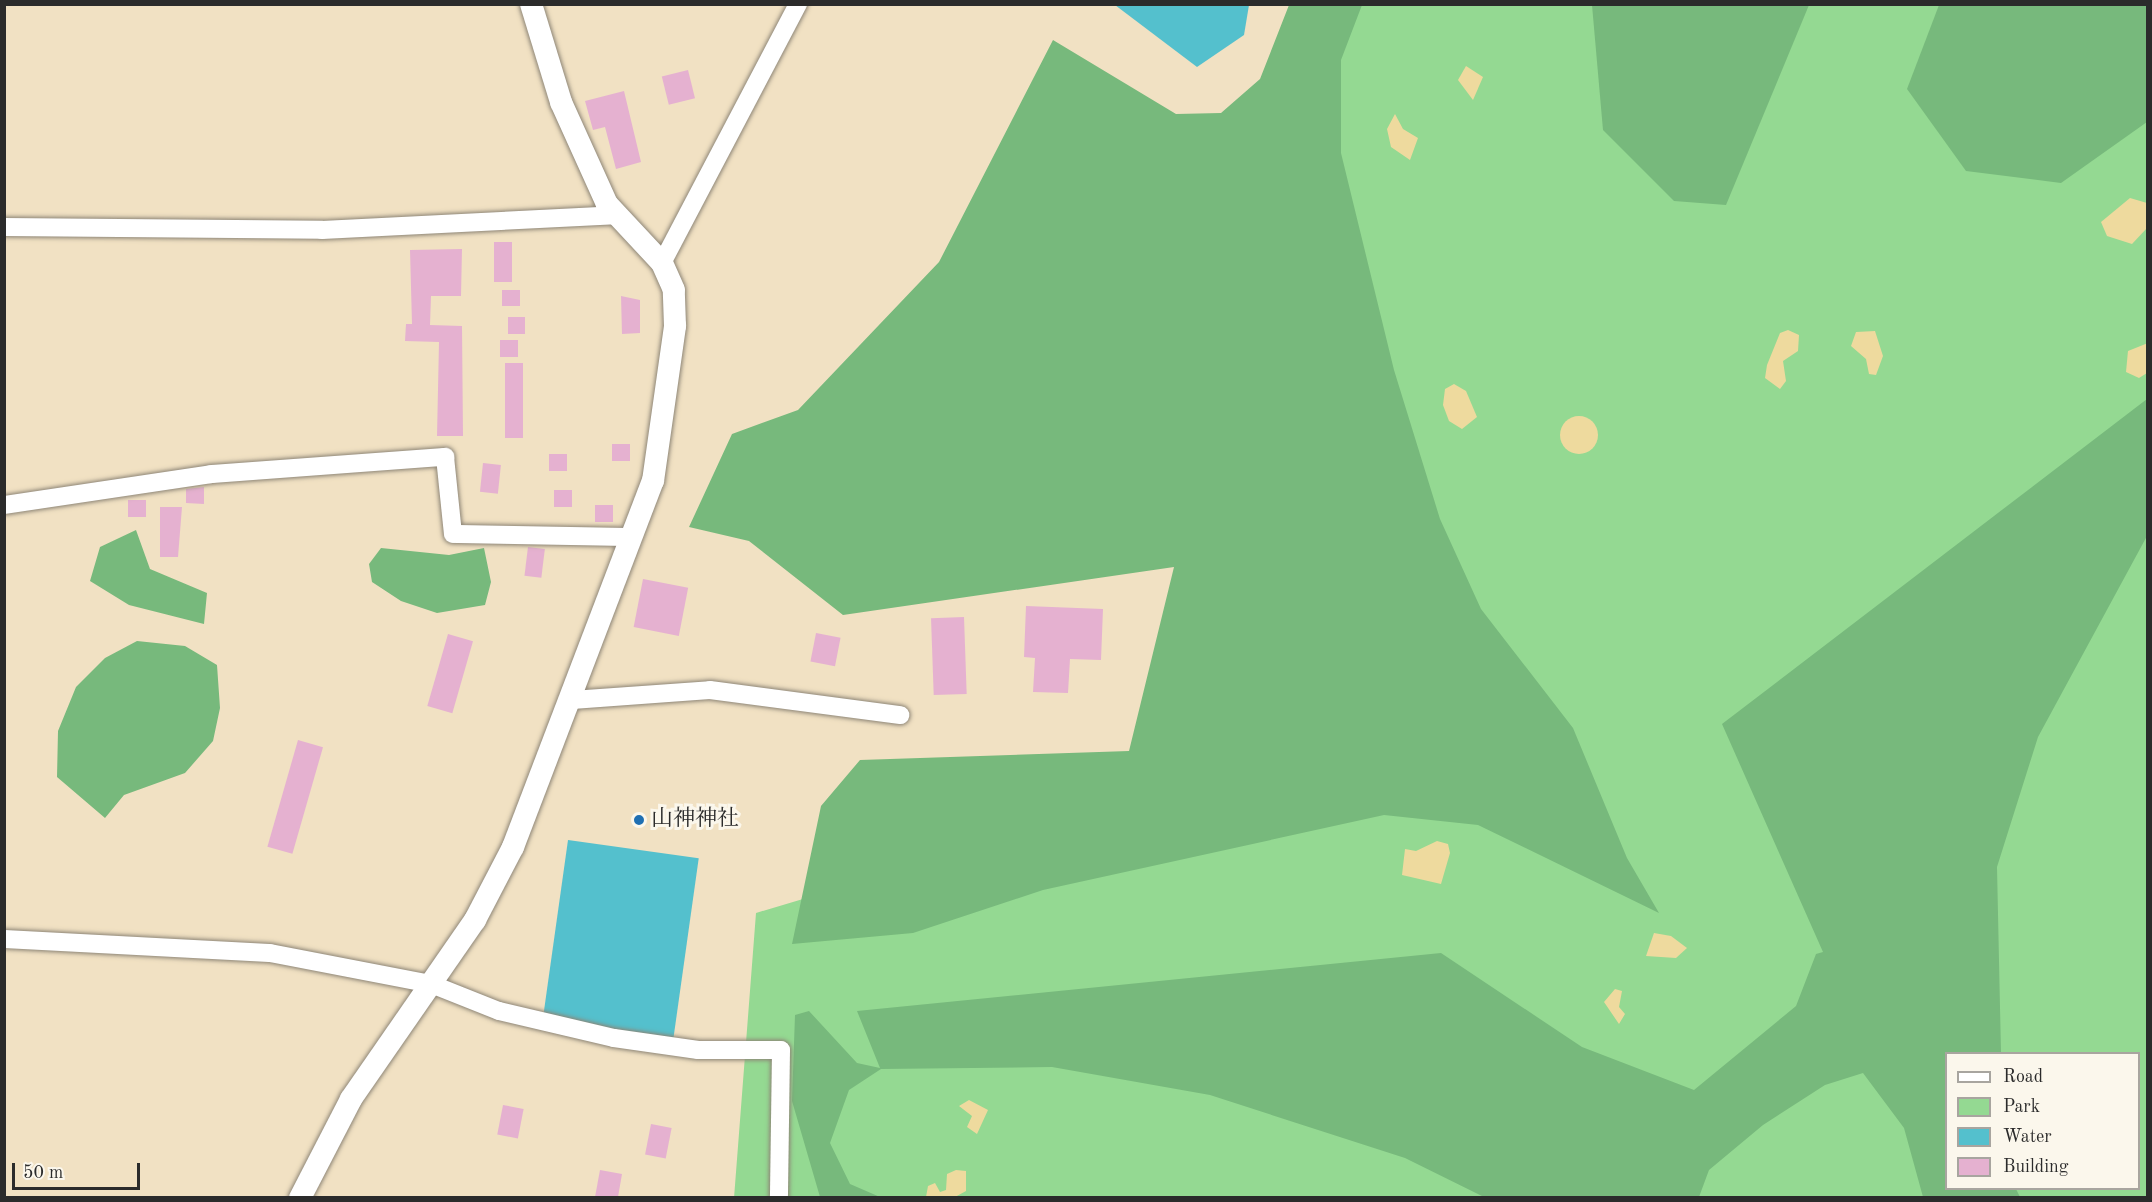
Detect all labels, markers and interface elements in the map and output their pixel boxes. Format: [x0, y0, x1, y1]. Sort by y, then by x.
place label: 山神神社 [651, 807, 739, 833]
marker: 山神神社 [632, 813, 646, 827]
legend [1945, 1052, 2140, 1190]
text: Road [2003, 1068, 2043, 1086]
text: Park [2003, 1098, 2040, 1116]
text: Water [2003, 1128, 2052, 1146]
scale bar [15, 1151, 142, 1189]
text: Building [2003, 1158, 2068, 1176]
text: 50 m [23, 1164, 63, 1182]

